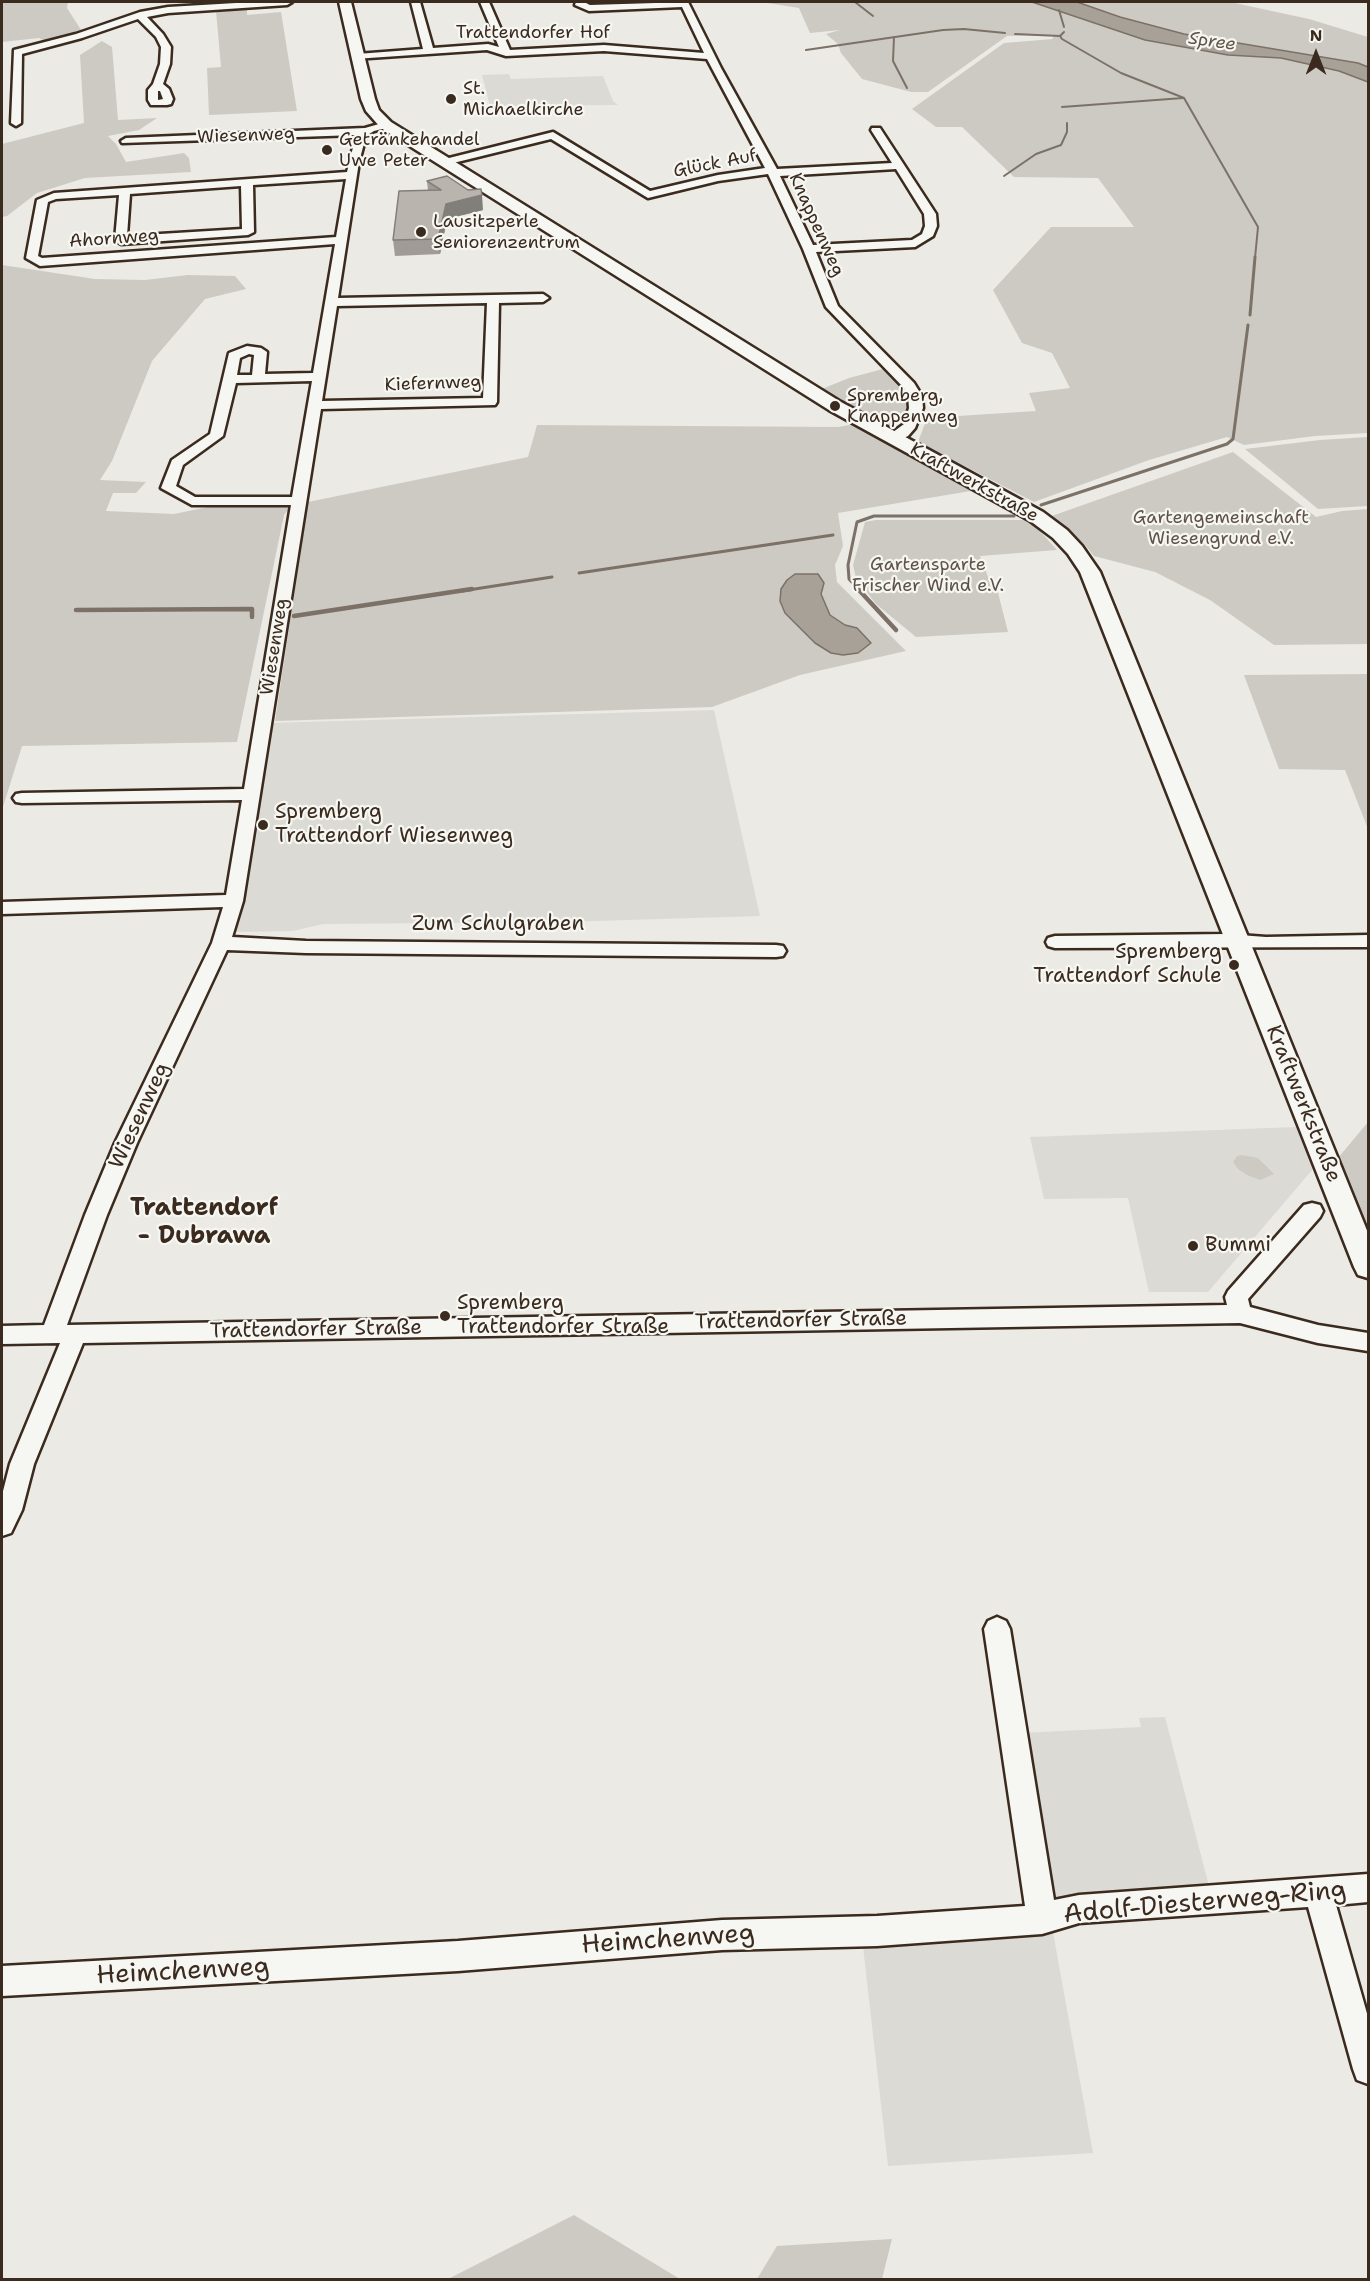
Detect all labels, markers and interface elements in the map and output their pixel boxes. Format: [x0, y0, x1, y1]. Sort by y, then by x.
street label: Trattendorfer Hof [456, 22, 610, 44]
north arrow [1286, 24, 1346, 84]
text: N [1310, 25, 1322, 46]
water label: Spree [1187, 28, 1237, 56]
place label: St. Michaelkirche [463, 78, 584, 121]
marker: St. Michaelkirche [444, 92, 458, 106]
street label: Wiesenweg [197, 123, 295, 149]
place label: Getränkehandel Uwe Peter [339, 129, 479, 172]
marker: Getränkehandel Uwe Peter [320, 143, 334, 157]
street label: Glück Auf [672, 145, 758, 183]
street label: Knappenweg [784, 170, 848, 280]
place label: Lausitzperle Seniorenzentrum [433, 211, 580, 254]
street label: Ahornweg [68, 225, 160, 253]
marker: Lausitzperle Seniorenzentrum [414, 225, 428, 239]
street label: Kiefernweg [384, 372, 482, 396]
place label: Spremberg, Knappenweg [847, 385, 958, 428]
marker: Spremberg, Knappenweg [828, 399, 842, 413]
street label: Kraftwerkstraße [906, 439, 1042, 527]
park label: Gartengemeinschaft Wiesengrund e.V. [1133, 507, 1309, 550]
park label: Gartensparte Frischer Wind e.V. [852, 554, 1004, 596]
street label: Wiesenweg [257, 597, 293, 697]
place label: Spremberg Trattendorf Wiesenweg [275, 800, 513, 850]
marker: Spremberg Trattendorf Wiesenweg [256, 818, 270, 832]
street label: Zum Schulgraben [412, 912, 584, 938]
place label: Spremberg Trattendorf Schule [1033, 940, 1222, 990]
marker: Spremberg Trattendorf Schule [1227, 958, 1241, 972]
street label: Kraftwerkstraße [1260, 1022, 1346, 1186]
street label: Wiesenweg [104, 1059, 176, 1173]
district label: Trattendorf - Dubrawa [130, 1195, 278, 1251]
place label: Bummi [1205, 1233, 1271, 1259]
marker: Bummi [1186, 1239, 1200, 1253]
place label: Spremberg Trattendorfer Straße [457, 1291, 669, 1341]
street label: Trattendorfer Straße [695, 1307, 907, 1335]
marker: Spremberg Trattendorfer Straße [438, 1309, 452, 1323]
street label: Trattendorfer Straße [210, 1316, 422, 1344]
street label: Adolf-Diesterweg-Ring [1062, 1875, 1348, 1931]
street label: Heimchenweg [580, 1918, 756, 1962]
street label: Heimchenweg [95, 1952, 271, 1992]

